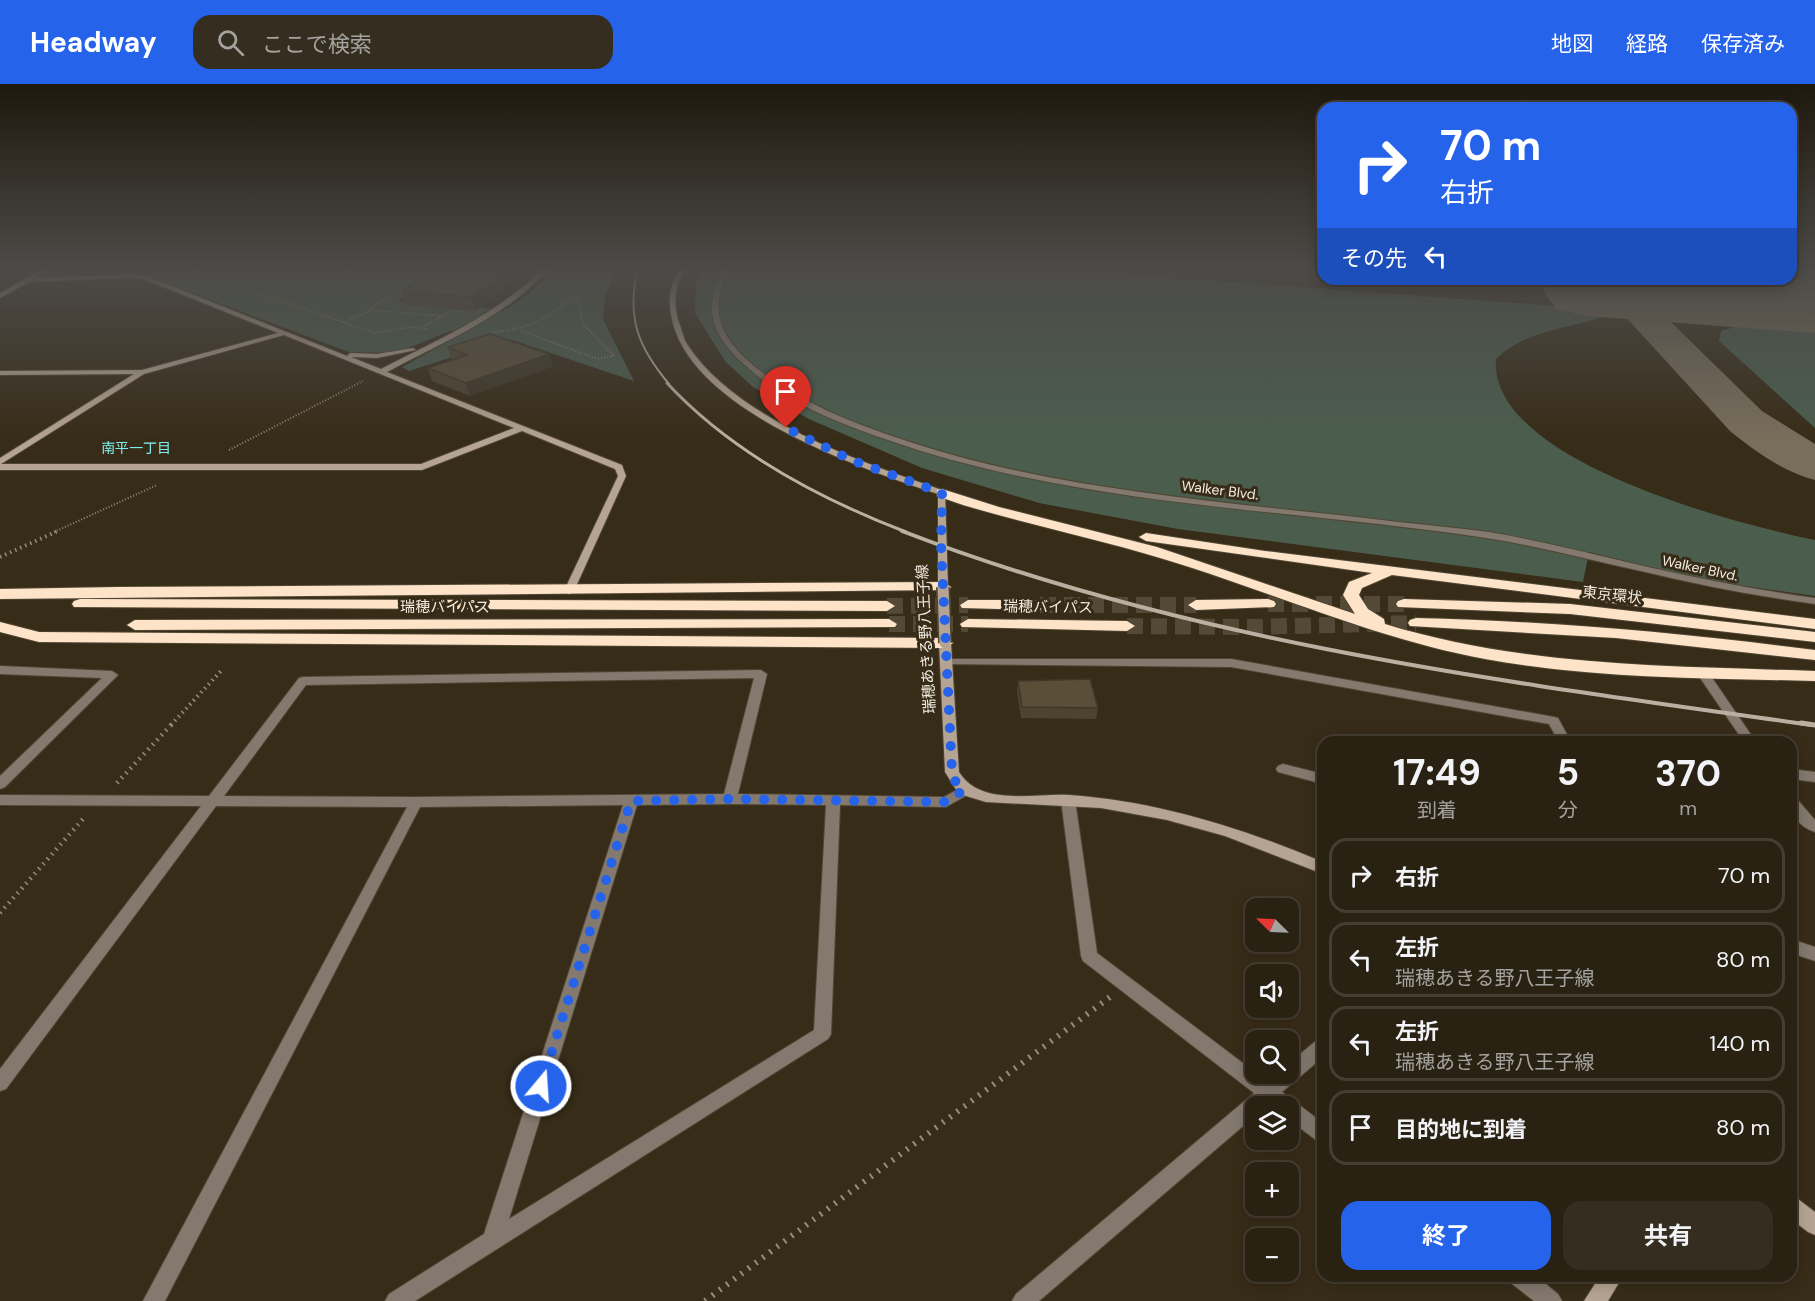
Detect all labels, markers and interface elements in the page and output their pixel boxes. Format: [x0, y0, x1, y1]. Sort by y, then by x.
search box [193, 15, 613, 69]
text: Headway [30, 24, 157, 61]
icon: search [214, 26, 247, 59]
text: ここで検索 [262, 30, 372, 59]
text: 地図 [1551, 30, 1593, 58]
text: 経路 [1626, 30, 1668, 58]
text: 保存済み [1701, 30, 1785, 58]
text: 70 m [1440, 118, 1541, 173]
icon: right [1341, 126, 1419, 204]
text: 右折 [1440, 175, 1494, 210]
icon: left [1419, 240, 1452, 273]
text: その先 [1341, 244, 1407, 273]
pin [760, 366, 811, 428]
icon: arrive [769, 375, 802, 408]
district label: 南平一丁目 [101, 439, 171, 457]
street label: Walker Blvd. [1181, 476, 1260, 504]
street label: Walker Blvd. [1660, 551, 1740, 585]
street label: 瑞穂あきる野八王子線 [912, 564, 940, 714]
street label: 東京環状 [1581, 582, 1643, 608]
street label: 瑞穂バイパス [1003, 596, 1093, 618]
street label: 瑞穂バイパス [400, 597, 490, 617]
text: 17:49 [1393, 749, 1481, 796]
text: 5 [1557, 749, 1579, 796]
text: 370 [1655, 750, 1721, 797]
text: m [1679, 795, 1697, 821]
text: 到着 [1417, 797, 1457, 823]
text: 分 [1558, 797, 1578, 823]
icon: right [1344, 859, 1377, 892]
text: 70 m [1718, 861, 1770, 890]
text: 右折 [1395, 863, 1439, 892]
north arrow [1245, 898, 1299, 952]
map controls [1245, 898, 1299, 1282]
text: 左折 [1395, 933, 1439, 962]
icon: left [1344, 943, 1377, 976]
text: 80 m [1716, 945, 1770, 974]
button: sound [1245, 964, 1299, 1018]
text: 瑞穂あきる野八王子線 [1395, 965, 1595, 991]
text: 左折 [1395, 1017, 1439, 1046]
icon: left [1344, 1027, 1377, 1060]
text: 140 m [1709, 1029, 1770, 1058]
button: search [1245, 1030, 1299, 1084]
text: 瑞穂あきる野八王子線 [1395, 1049, 1595, 1075]
position arrow [509, 1054, 573, 1118]
button: layers [1245, 1096, 1299, 1150]
icon: arrive [1344, 1111, 1377, 1144]
text: 80 m [1716, 1113, 1770, 1142]
text: 目的地に到着 [1395, 1115, 1527, 1144]
button: + [1245, 1162, 1299, 1216]
button: 終了 [1341, 1201, 1551, 1270]
button: 共有 [1563, 1201, 1773, 1270]
button: − [1245, 1228, 1299, 1282]

